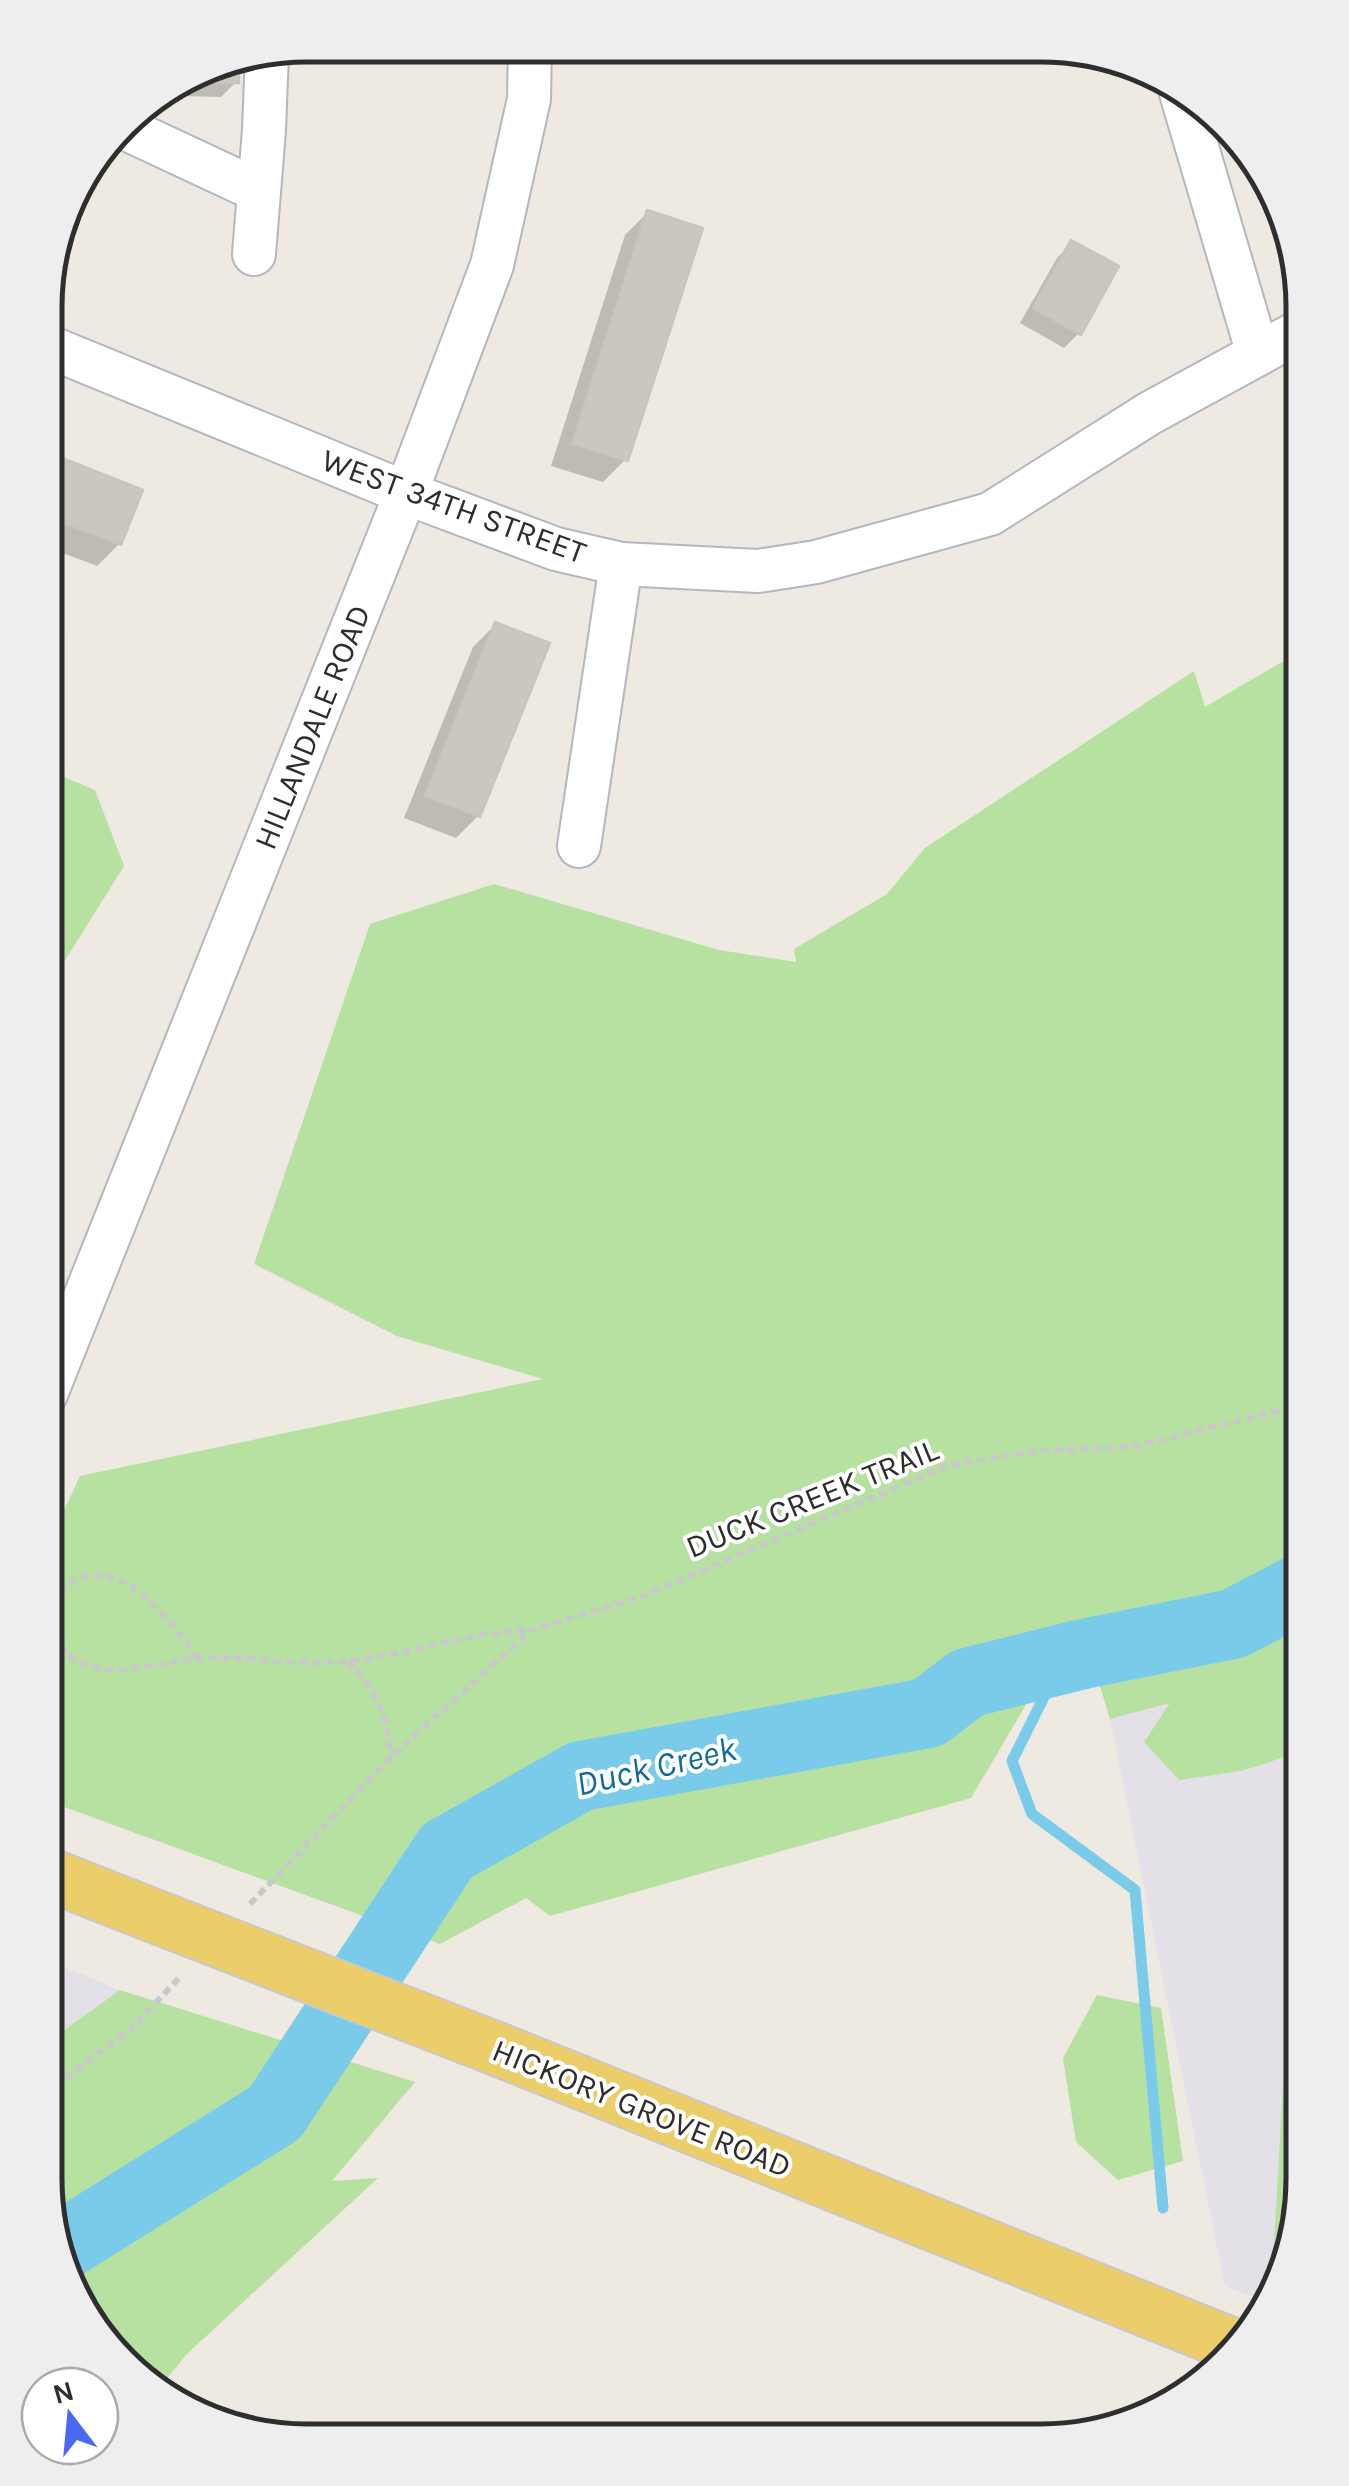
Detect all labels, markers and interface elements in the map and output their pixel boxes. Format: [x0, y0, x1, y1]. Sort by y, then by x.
street label: WEST 34TH STREET [317, 441, 591, 571]
street label: HILLANDALE ROAD [247, 600, 378, 855]
street label: DUCK CREEK TRAIL [681, 1431, 944, 1566]
water label: Duck Creek [572, 1728, 740, 1805]
street label: HICKORY GROVE ROAD [487, 2032, 797, 2185]
north arrow [20, 2366, 120, 2466]
text: N [49, 2374, 77, 2411]

